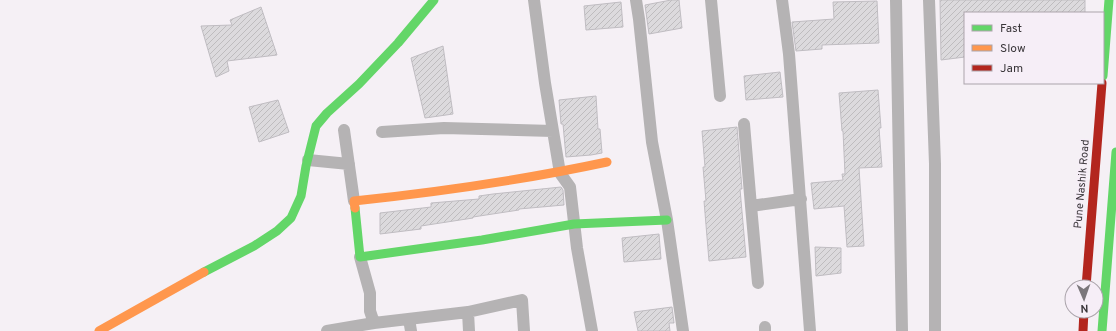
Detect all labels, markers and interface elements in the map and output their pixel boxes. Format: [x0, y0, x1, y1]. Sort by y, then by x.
legend [964, 12, 1104, 84]
text: Fast [1000, 21, 1022, 37]
text: Slow [1000, 41, 1026, 57]
text: Jam [1000, 61, 1023, 77]
street label: Pune Nashik Road [1071, 139, 1093, 229]
north arrow [1064, 279, 1104, 319]
text: N [1080, 301, 1089, 315]

